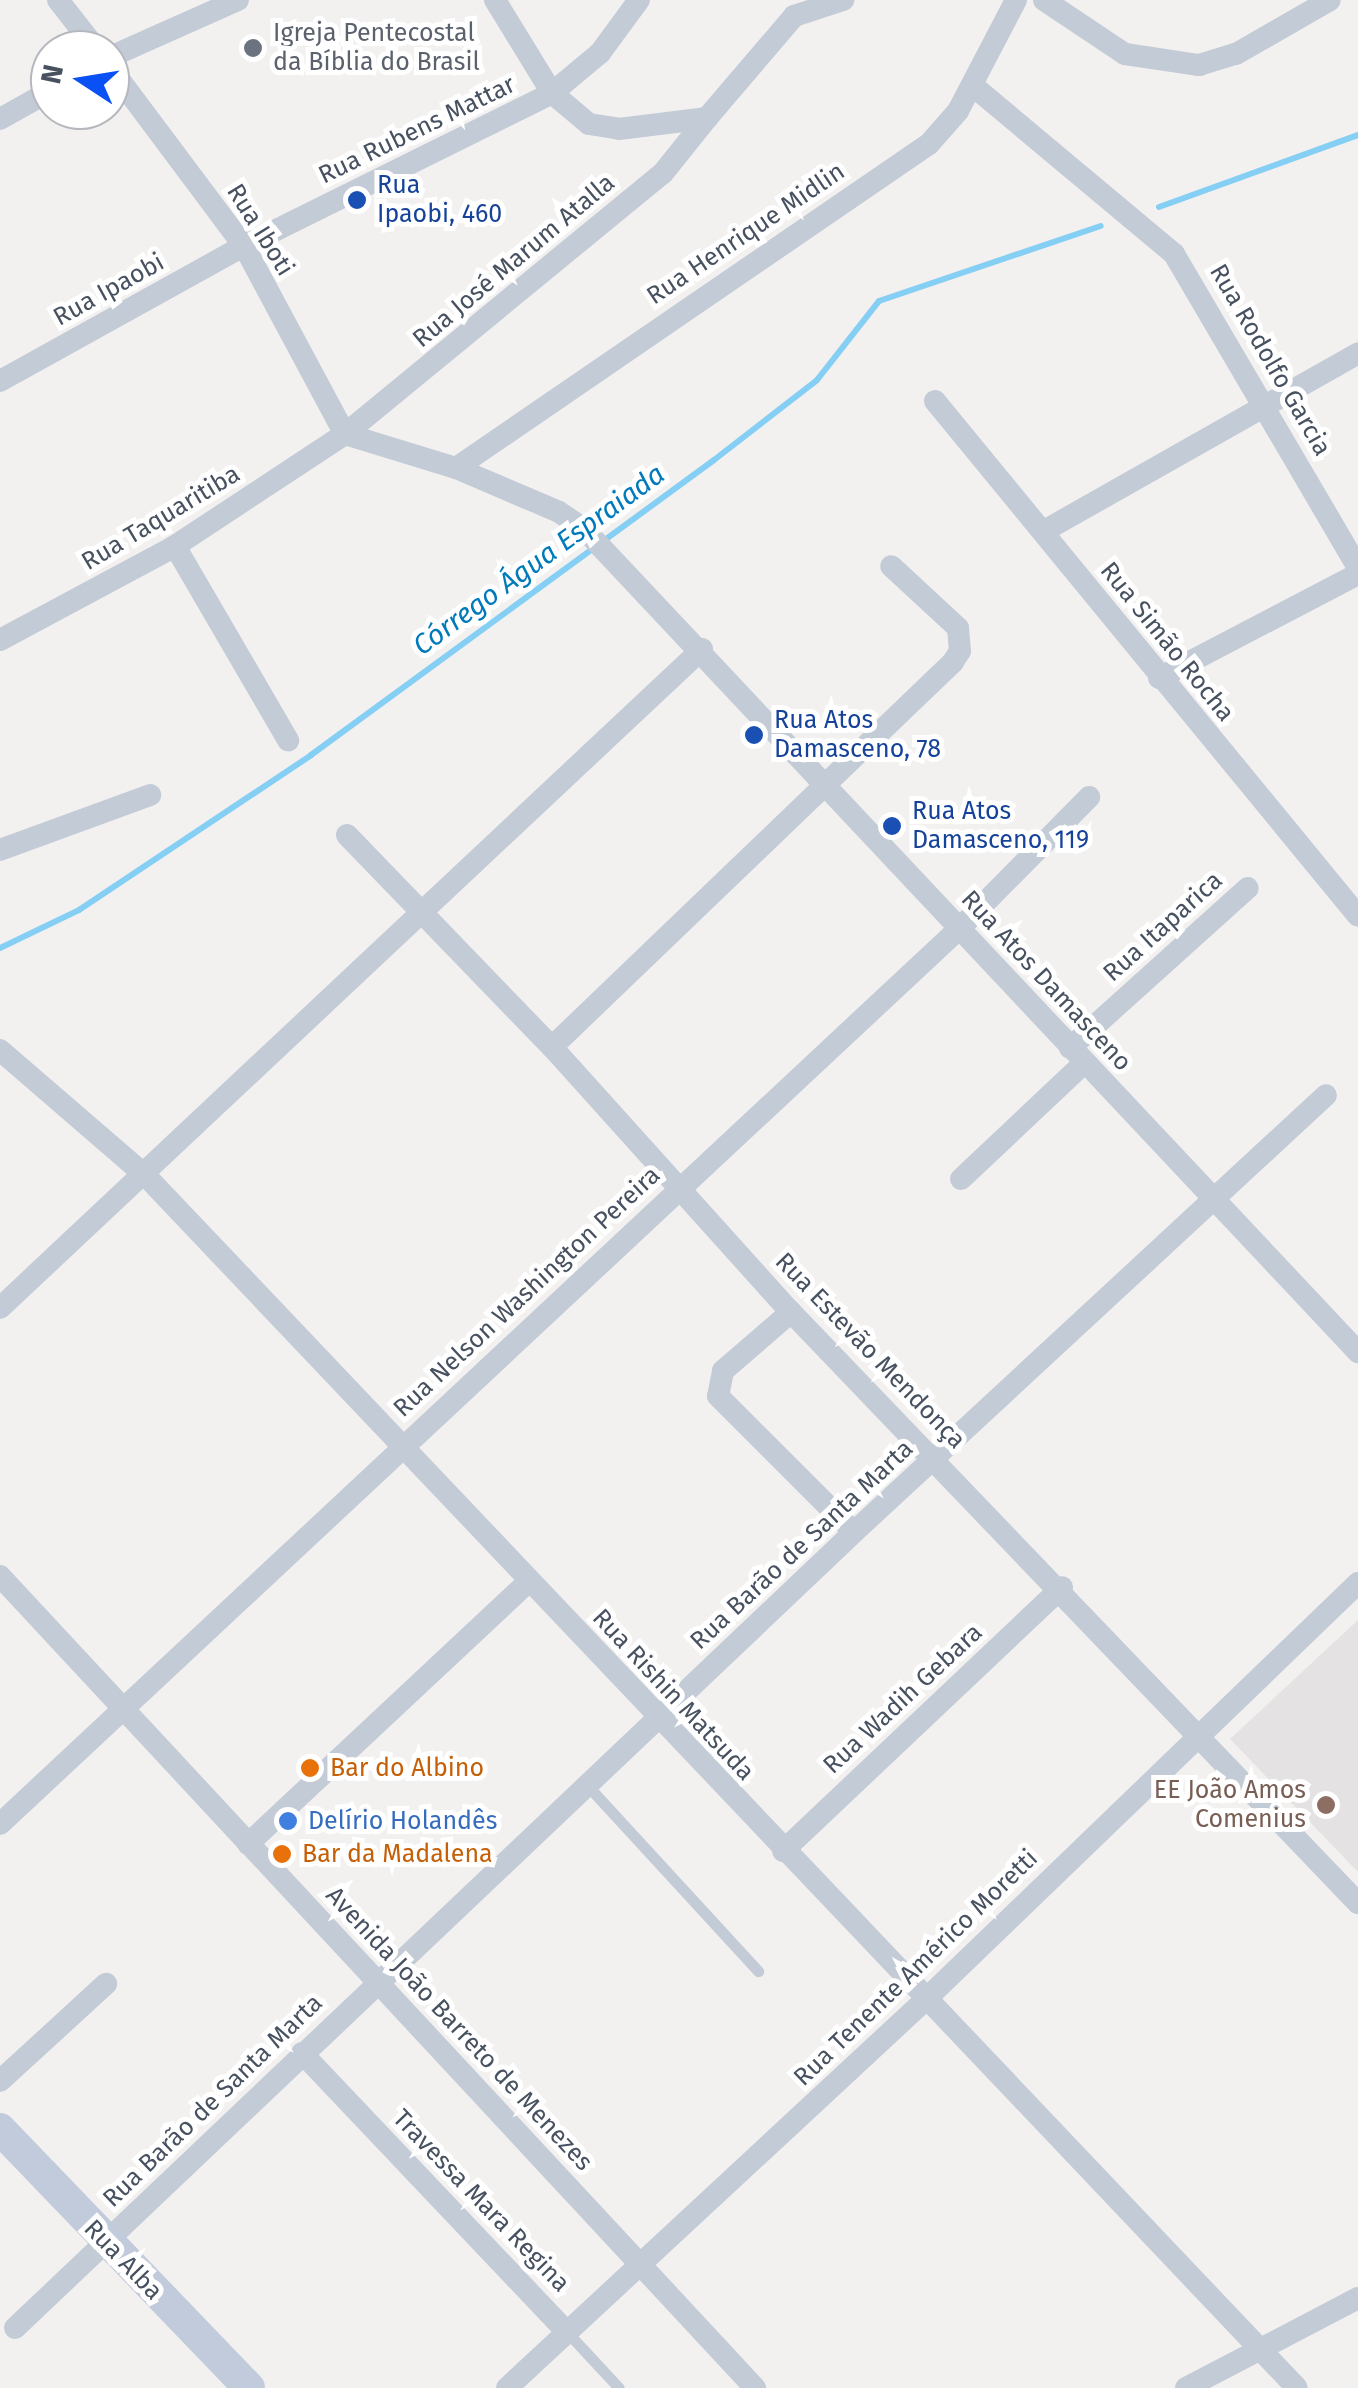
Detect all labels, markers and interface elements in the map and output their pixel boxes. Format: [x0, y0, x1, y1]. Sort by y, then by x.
place label: Igreja Pentecostal da Bíblia do Brasil [273, 19, 480, 78]
north arrow [30, 30, 130, 130]
marker: Igreja Pentecostal da Bíblia do Brasil [242, 37, 264, 59]
text: N [34, 62, 70, 87]
street label: Rua Rubens Mattar [314, 69, 520, 191]
street label: Rua Henrique Midlin [641, 157, 851, 311]
street label: Rua José Marum Atalla [407, 168, 621, 354]
place label: Rua Ipaobi, 460 [377, 171, 502, 230]
street label: Rua Iboti [220, 178, 300, 282]
marker: Rua Ipaobi, 460 [346, 189, 368, 211]
street label: Rua Ipaobi [48, 247, 170, 333]
street label: Rua Rodolfo Garcia [1203, 259, 1337, 461]
water label: Córrego Água Espraiada [407, 457, 671, 663]
street label: Rua Taquaritiba [76, 459, 246, 577]
street label: Rua Simão Rocha [1094, 556, 1240, 728]
place label: Rua Atos Damasceno, 78 [774, 706, 941, 765]
marker: Rua Atos Damasceno, 78 [743, 724, 765, 746]
place label: Rua Atos Damasceno, 119 [912, 797, 1089, 856]
marker: Rua Atos Damasceno, 119 [881, 815, 903, 837]
street label: Rua Itaparica [1097, 866, 1229, 988]
street label: Rua Atos Damasceno [955, 884, 1137, 1078]
street label: Rua Nelson Washington Pereira [387, 1160, 667, 1424]
street label: Rua Estevão Mendonça [769, 1247, 971, 1455]
street label: Rua Barão de Santa Marta [684, 1434, 920, 1656]
street label: Rua Rishin Matsuda [586, 1603, 760, 1787]
street label: Rua Wadih Gebara [817, 1618, 989, 1780]
place label: Bar do Albino [330, 1753, 484, 1783]
marker: Bar do Albino [299, 1757, 321, 1779]
place label: EE João Amos Comenius [1154, 1776, 1306, 1835]
marker: EE João Amos Comenius [1315, 1794, 1337, 1816]
place label: Delírio Holandês [308, 1806, 497, 1836]
marker: Delírio Holandês [277, 1810, 299, 1832]
place label: Bar da Madalena [302, 1839, 493, 1869]
marker: Bar da Madalena [271, 1843, 293, 1865]
street label: Rua Tenente Américo Moretti [788, 1844, 1044, 2092]
street label: Avenida João Barreto de Menezes [319, 1881, 599, 2177]
street label: Rua Barão de Santa Marta [97, 1988, 329, 2214]
street label: Travessa Mara Regina [386, 2104, 576, 2298]
street label: Rua Alba [78, 2214, 168, 2306]

